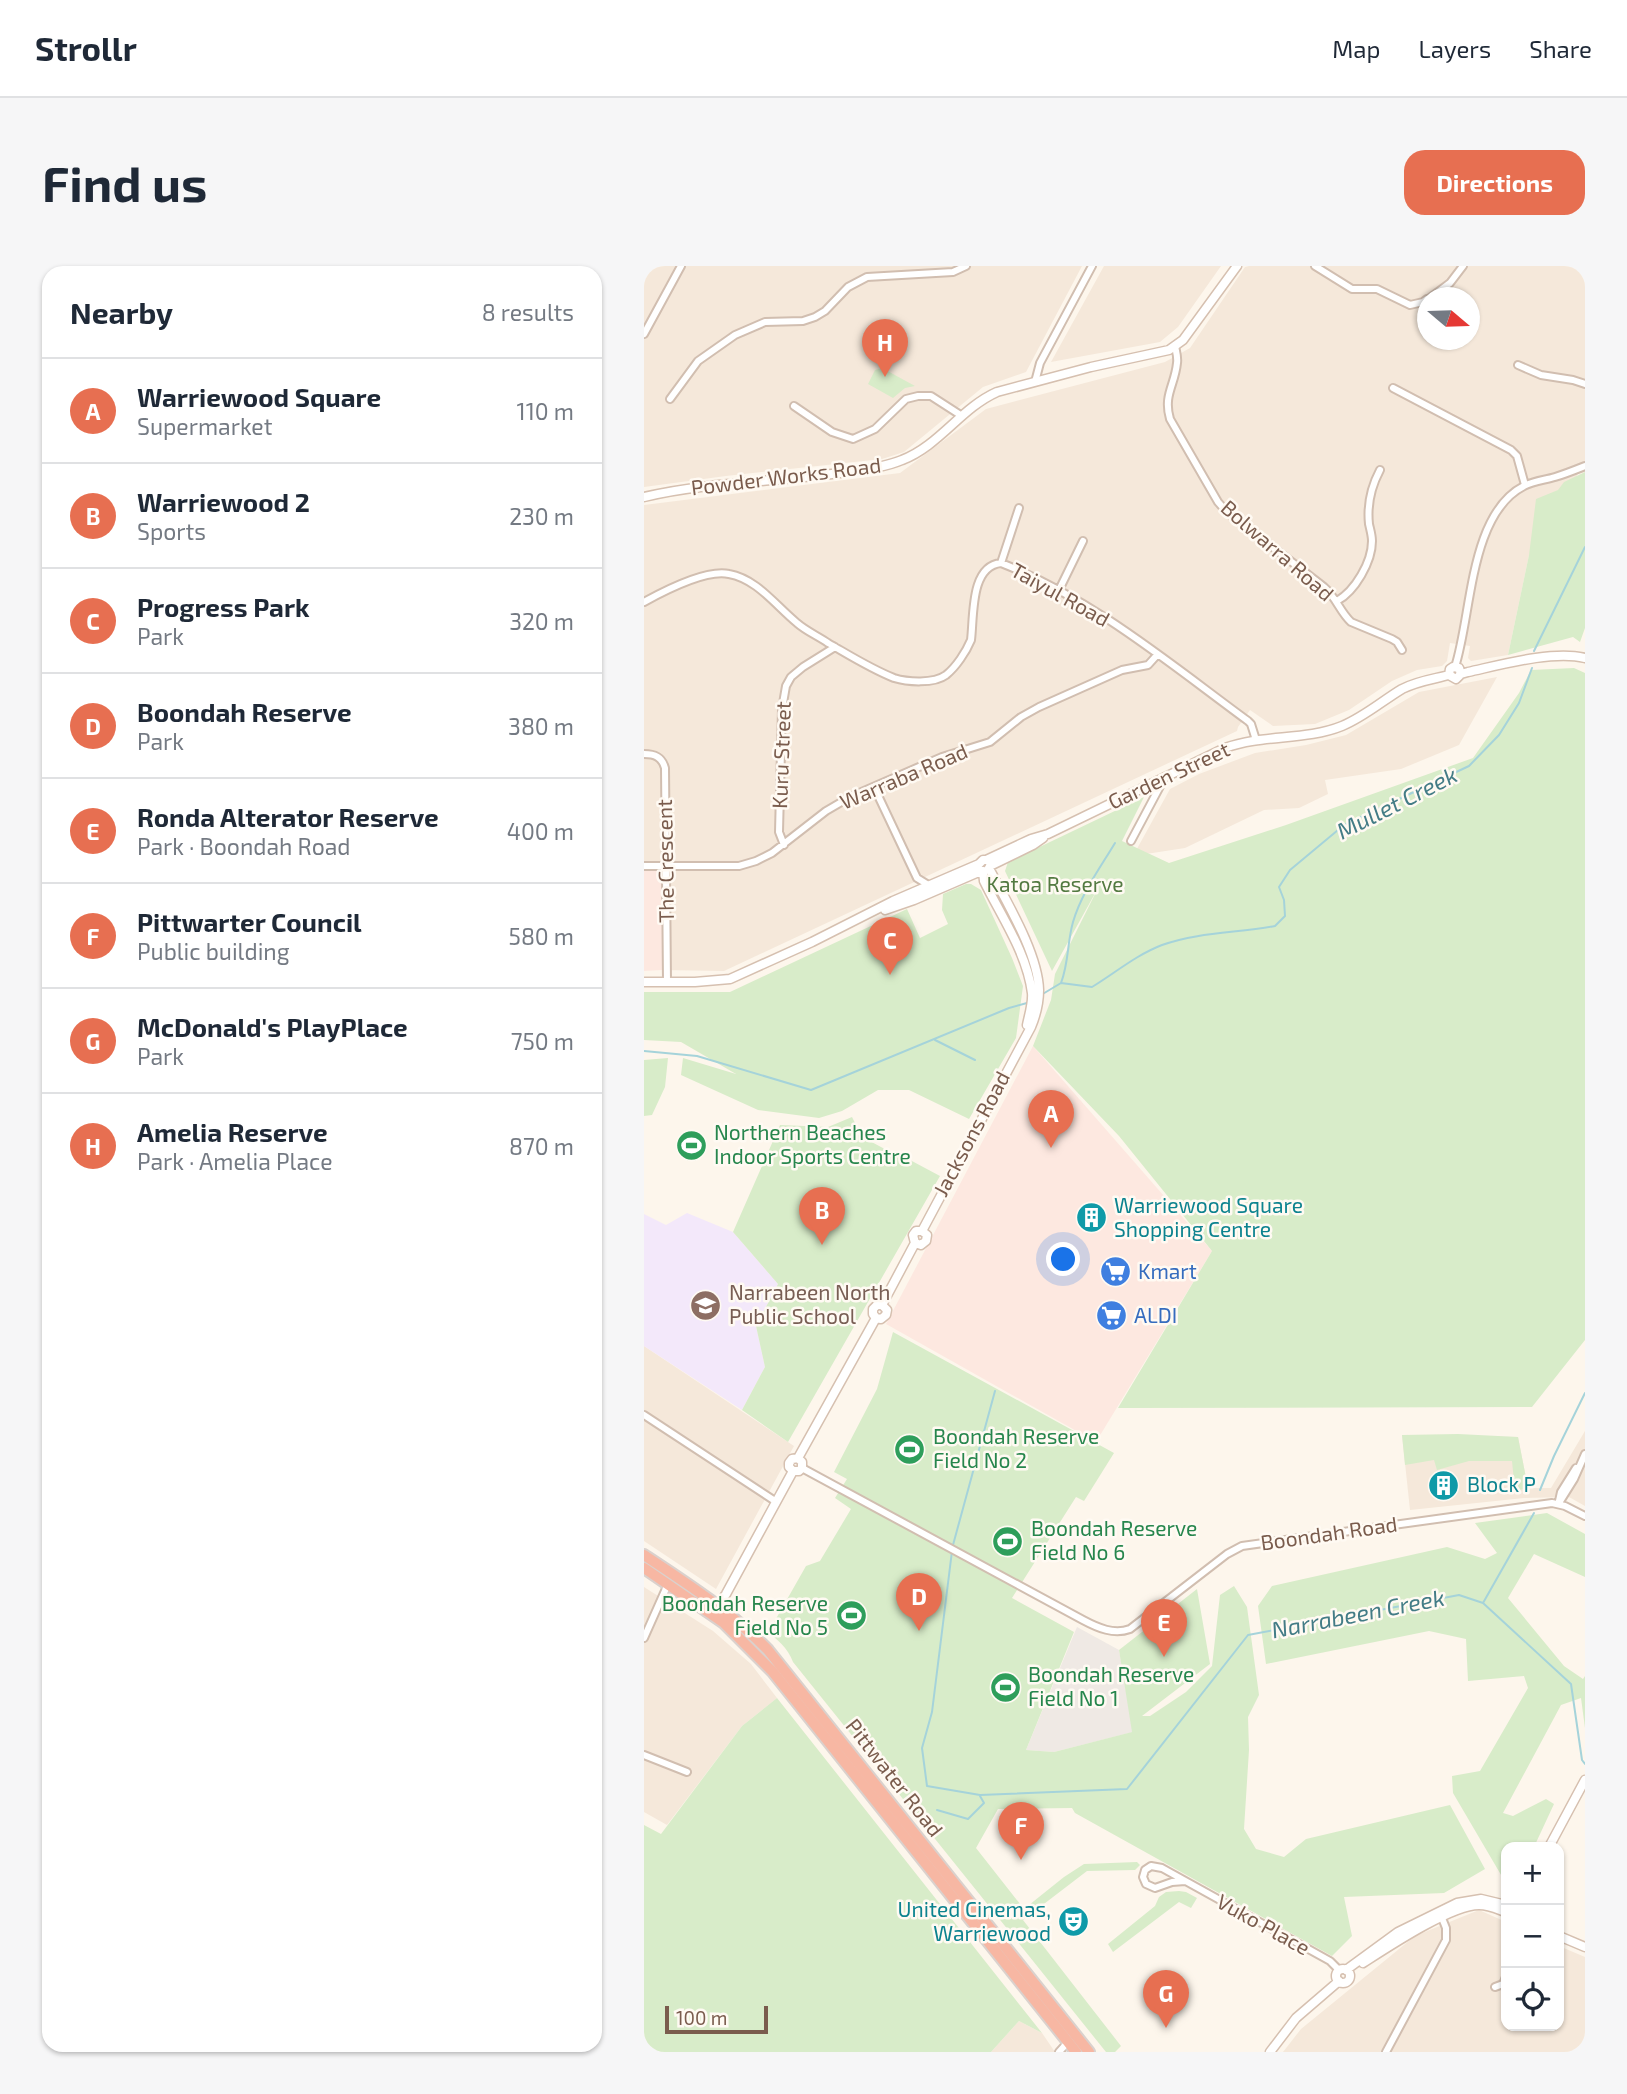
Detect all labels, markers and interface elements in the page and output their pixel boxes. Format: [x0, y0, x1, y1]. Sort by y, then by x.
text: Strollr [35, 28, 137, 68]
text: Map [1332, 34, 1380, 63]
text: Layers [1418, 34, 1491, 63]
text: Share [1529, 34, 1592, 63]
button: Directions [1404, 150, 1585, 215]
text: Find us [42, 153, 207, 212]
north arrow [1417, 287, 1480, 350]
text: Nearby [70, 294, 173, 330]
text: 8 results [482, 298, 574, 326]
pin: H [862, 319, 908, 377]
text: Warriewood Square [137, 381, 381, 412]
text: A [85, 397, 101, 425]
text: 110 m [517, 397, 574, 425]
text: Supermarket [137, 412, 272, 440]
street label: Powder Works Road [689, 451, 882, 500]
text: Warriewood 2 [137, 486, 310, 517]
street label: Bolwarra Road [1217, 494, 1339, 606]
text: B [86, 502, 100, 530]
text: 230 m [509, 502, 574, 530]
text: Sports [137, 517, 206, 545]
street label: Taiyul Road [1007, 556, 1114, 631]
text: Progress Park [137, 591, 310, 622]
text: C [86, 607, 100, 635]
text: 320 m [509, 607, 574, 635]
text: Park [137, 622, 184, 650]
text: Boondah Reserve [137, 696, 352, 727]
street label: Kuru Street [766, 701, 795, 809]
text: D [85, 712, 101, 740]
text: 380 m [508, 712, 574, 740]
text: Park [137, 727, 184, 755]
street label: Garden Street [1104, 736, 1233, 814]
street label: Warraba Road [836, 738, 971, 814]
water label: Mullet Creek [1332, 760, 1461, 844]
street label: The Crescent [651, 799, 678, 923]
text: Ronda Alterator Reserve [137, 801, 439, 832]
text: E [86, 817, 100, 845]
text: 400 m [507, 817, 574, 845]
text: Park · Boondah Road [137, 832, 351, 860]
park label: Katoa Reserve [987, 871, 1123, 896]
text: Pittwarter Council [137, 906, 362, 937]
pin: C [867, 917, 913, 975]
text: F [87, 922, 99, 950]
text: 580 m [509, 922, 574, 950]
text: Public building [137, 937, 290, 965]
text: McDonald's PlayPlace [137, 1011, 408, 1042]
text: G [86, 1027, 100, 1055]
text: 750 m [511, 1027, 574, 1055]
text: Park [137, 1042, 184, 1070]
street label: Jacksons Road [927, 1066, 1014, 1200]
pin: A [1028, 1090, 1074, 1148]
text: Amelia Reserve [137, 1116, 328, 1147]
place label: Northern Beaches Indoor Sports Centre [714, 1119, 911, 1168]
sports icon: Northern Beaches Indoor Sports Centre [674, 1128, 708, 1162]
text: H [85, 1132, 101, 1160]
text: 870 m [509, 1132, 574, 1160]
text: Park · Amelia Place [137, 1147, 332, 1175]
pin: B [799, 1187, 845, 1245]
place label: Warriewood Square Shopping Centre [1114, 1192, 1303, 1241]
building icon: Warriewood Square Shopping Centre [1074, 1201, 1108, 1235]
your location [1046, 1242, 1080, 1276]
supermarket icon: Kmart [1098, 1255, 1132, 1289]
place label: Kmart [1138, 1258, 1197, 1283]
place label: Narrabeen North Public School [729, 1279, 890, 1328]
school or university icon: Narrabeen North Public School [689, 1288, 723, 1322]
supermarket icon: ALDI [1094, 1299, 1128, 1333]
place label: ALDI [1134, 1302, 1177, 1327]
place label: Boondah Reserve Field No 2 [933, 1423, 1099, 1472]
sports icon: Boondah Reserve Field No 2 [893, 1432, 927, 1466]
building icon: Block P [1427, 1468, 1461, 1502]
place label: Block P [1467, 1471, 1536, 1496]
street label: Boondah Road [1259, 1511, 1399, 1554]
place label: Boondah Reserve Field No 6 [1031, 1515, 1197, 1564]
sports icon: Boondah Reserve Field No 6 [991, 1524, 1025, 1558]
pin: D [896, 1573, 942, 1631]
water label: Narrabeen Creek [1269, 1583, 1447, 1644]
place label: Boondah Reserve Field No 5 [662, 1590, 828, 1639]
sports icon: Boondah Reserve Field No 5 [834, 1599, 868, 1633]
pin: E [1141, 1599, 1187, 1657]
place label: Boondah Reserve Field No 1 [1028, 1661, 1194, 1710]
sports icon: Boondah Reserve Field No 1 [988, 1670, 1022, 1704]
street label: Pittwater Road [841, 1713, 949, 1841]
pin: F [998, 1802, 1044, 1860]
map controls [1501, 1842, 1564, 2031]
button: + [1501, 1842, 1564, 1905]
street label: Vuko Place [1213, 1888, 1315, 1960]
place label: United Cinemas, Warriewood [898, 1896, 1051, 1945]
theatre icon: United Cinemas, Warriewood [1057, 1905, 1091, 1939]
button: − [1501, 1905, 1564, 1968]
button: locate [1501, 1968, 1564, 2031]
pin: G [1143, 1970, 1189, 2028]
scale bar [665, 2003, 768, 2035]
text: 100 m [676, 2006, 727, 2029]

